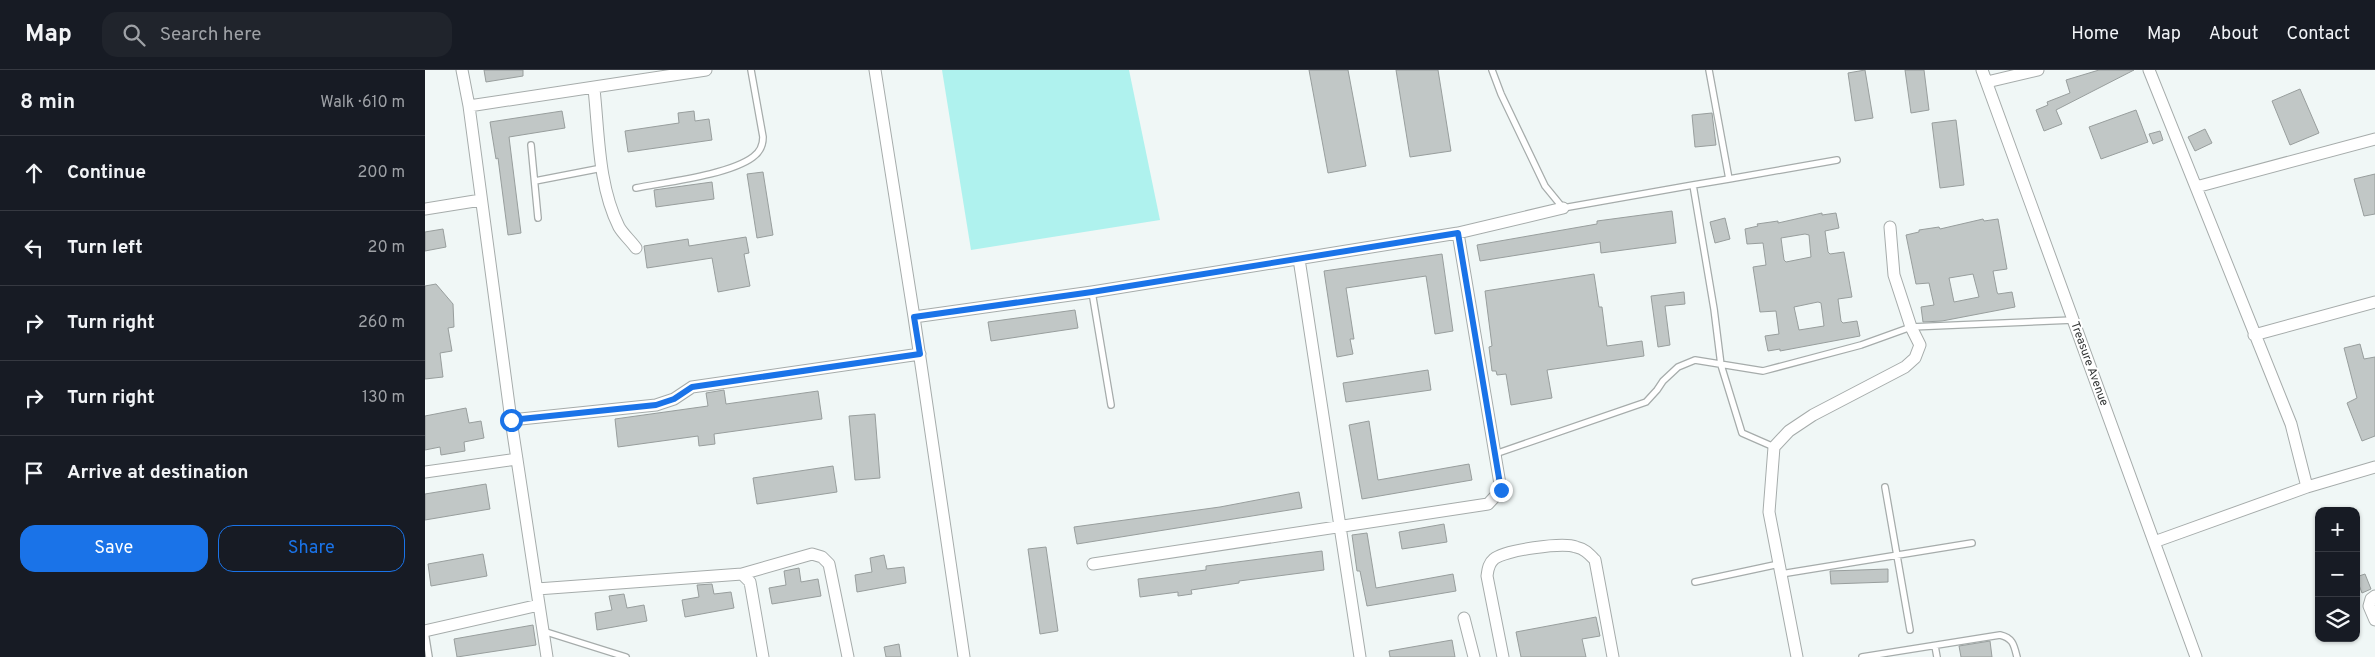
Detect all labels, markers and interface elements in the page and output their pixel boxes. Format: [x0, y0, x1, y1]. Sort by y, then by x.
search box [102, 12, 452, 57]
text: Map [25, 20, 72, 50]
icon: search [120, 21, 148, 49]
text: Search here [160, 23, 261, 47]
text: Home [2071, 23, 2119, 46]
text: Map [2147, 23, 2181, 46]
text: About [2209, 23, 2258, 46]
text: Contact [2286, 23, 2350, 46]
text: 8 min [20, 89, 75, 116]
text: Walk · 610 m [320, 93, 405, 113]
icon: ahead [20, 159, 48, 187]
text: Continue [67, 161, 146, 185]
text: 200 m [357, 163, 405, 183]
icon: left [20, 234, 48, 262]
text: Turn left [67, 236, 143, 260]
text: 20 m [368, 238, 405, 258]
icon: right [20, 309, 48, 337]
text: Turn right [67, 311, 155, 335]
text: 260 m [358, 313, 405, 333]
street label: Treasure Avenue [2066, 320, 2112, 408]
icon: right [20, 384, 48, 412]
text: Turn right [67, 386, 155, 410]
text: 130 m [362, 388, 405, 408]
route start [500, 409, 523, 432]
icon: arrive [20, 459, 48, 487]
text: Arrive at destination [67, 461, 248, 485]
route end [1490, 479, 1513, 502]
map controls [2315, 507, 2360, 642]
button: + [2315, 507, 2360, 552]
button: Save [20, 525, 208, 572]
button: Share [218, 525, 405, 572]
button: − [2315, 552, 2360, 597]
button: layers [2315, 597, 2360, 642]

